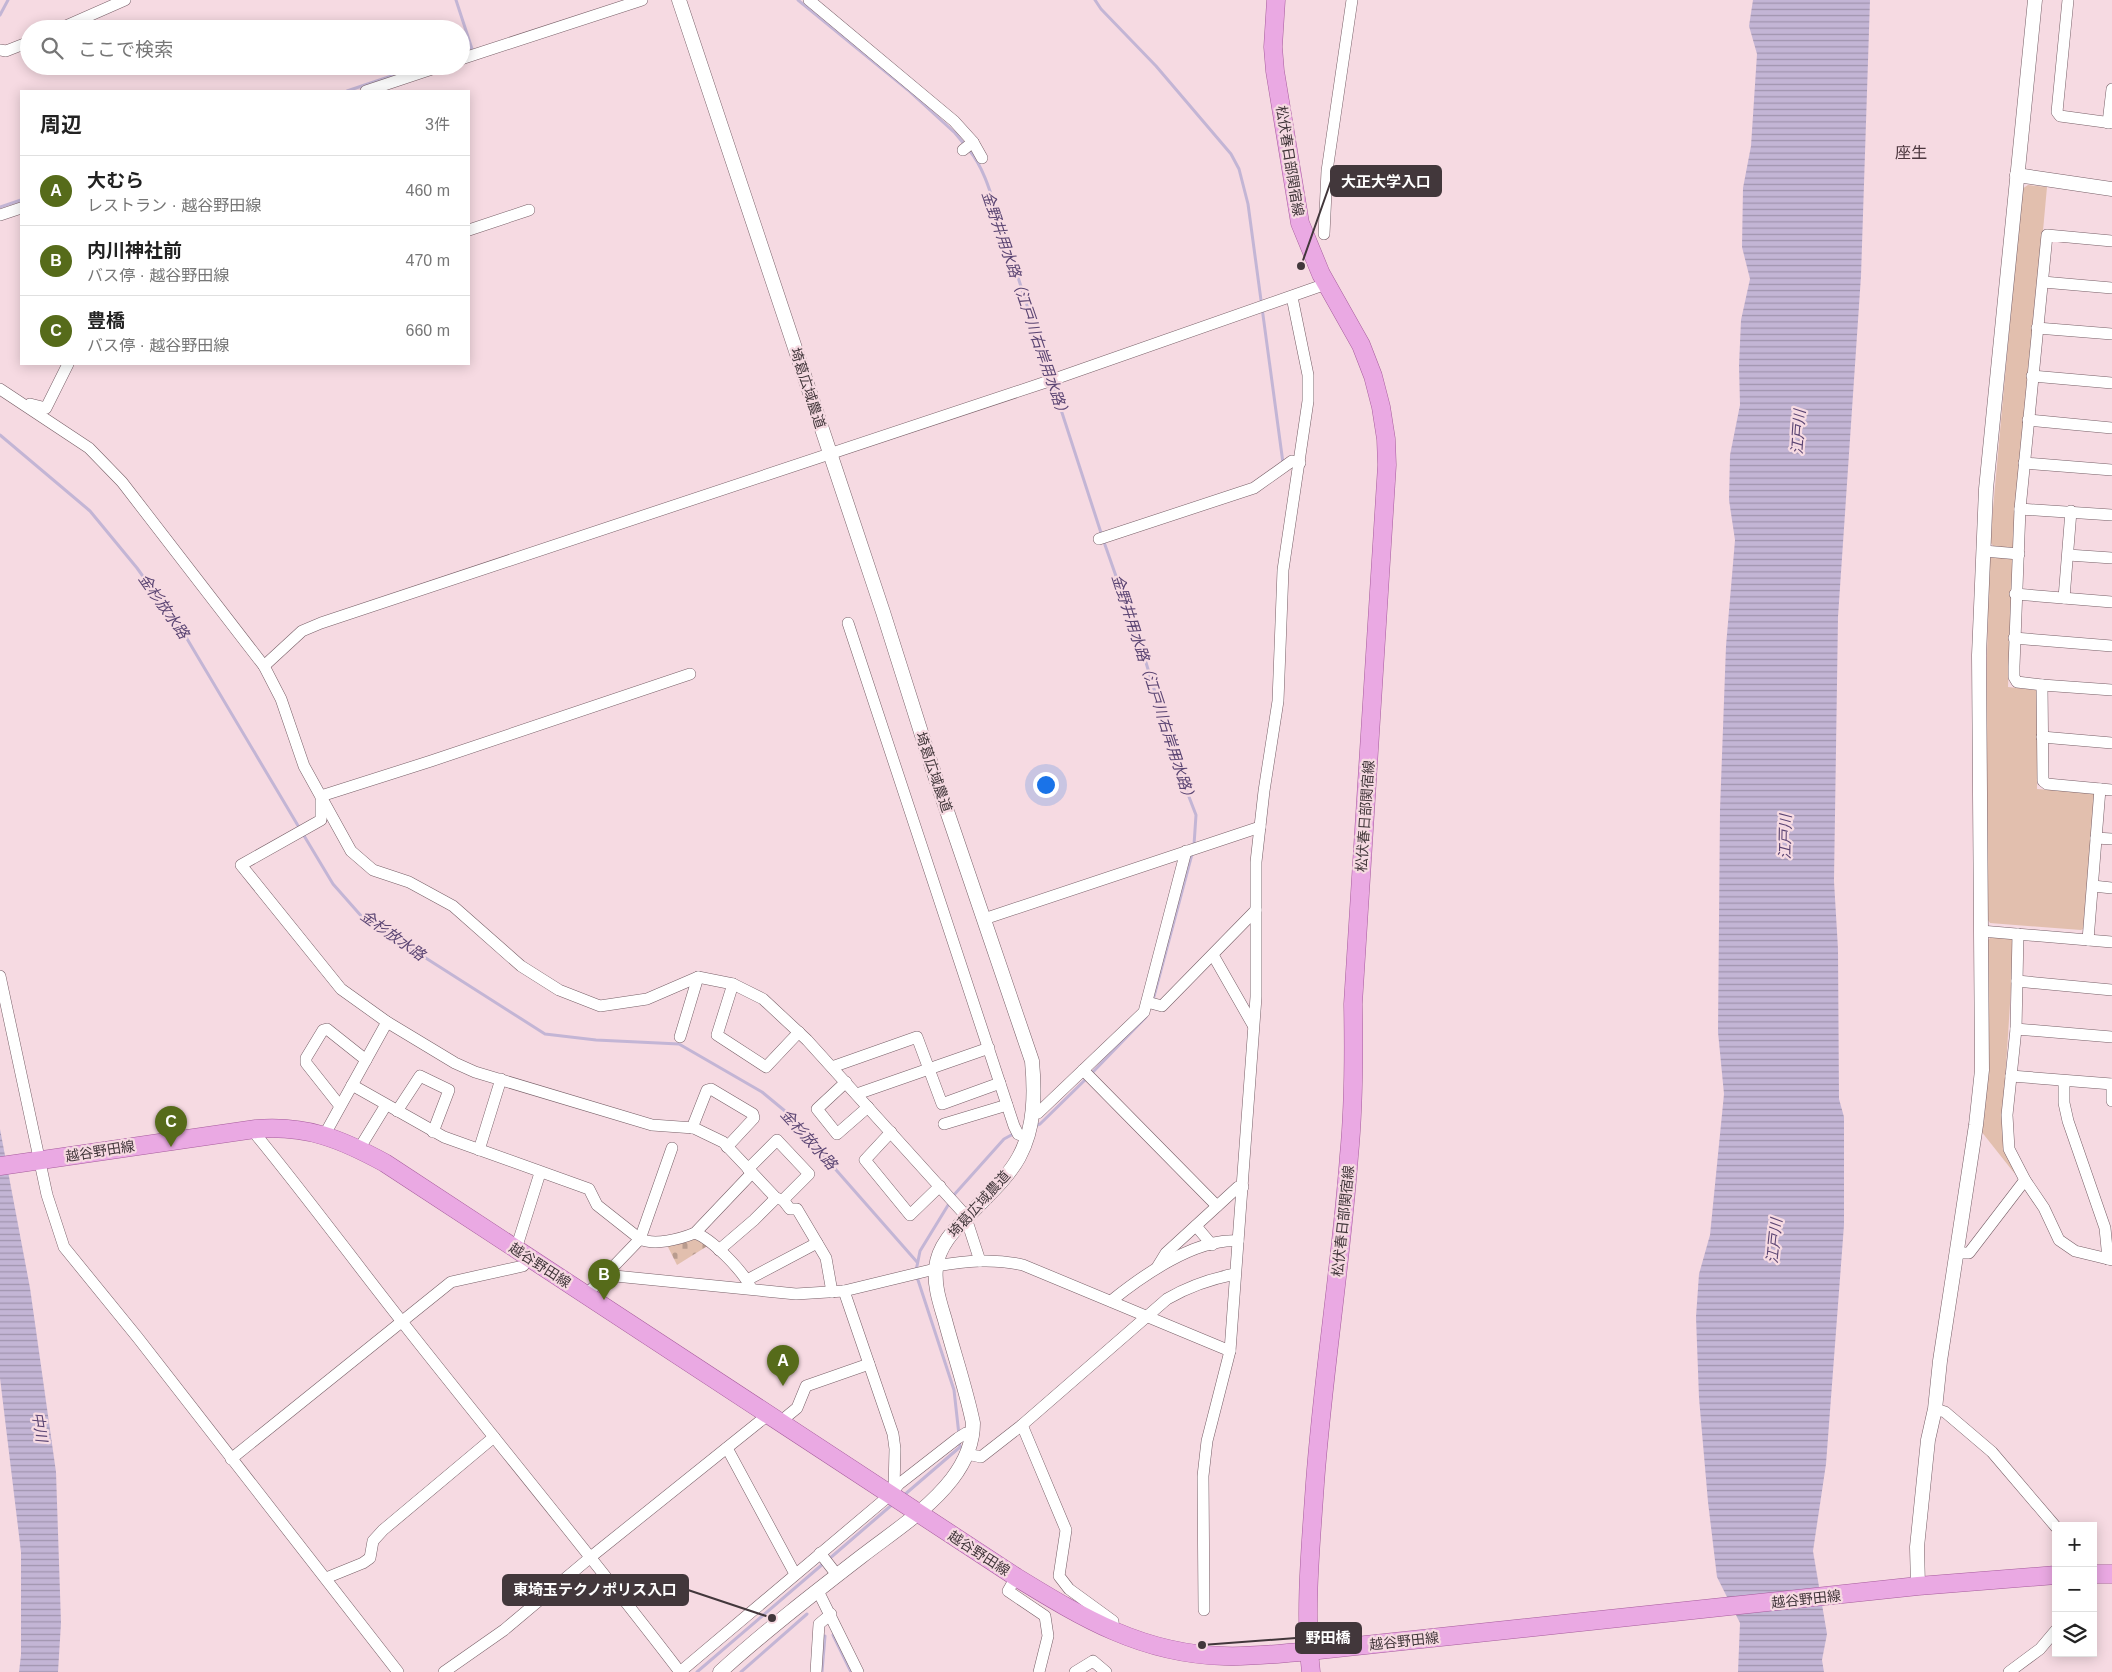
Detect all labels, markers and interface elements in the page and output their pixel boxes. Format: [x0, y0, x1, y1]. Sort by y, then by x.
search box [20, 20, 470, 75]
icon: search [38, 34, 66, 62]
text: ここで検索 [78, 39, 173, 60]
street label: 松伏春日部関宿線 [1273, 104, 1307, 218]
text: 周辺 [40, 113, 82, 136]
text: 3件 [425, 116, 450, 133]
district label: 座生 [1895, 144, 1927, 161]
callout: 大正大学入口 [1331, 166, 1441, 196]
text: 大むら [87, 170, 144, 191]
text: 大正大学入口 [1341, 173, 1431, 190]
text: A [50, 182, 62, 199]
text: 460 m [406, 182, 450, 199]
water label: 金野井用水路（江戸川右岸用水路） [979, 189, 1073, 421]
text: レストラン · 越谷野田線 [87, 197, 261, 214]
text: 内川神社前 [87, 240, 182, 261]
text: B [50, 252, 62, 269]
text: 470 m [406, 252, 450, 269]
text: バス停 · 越谷野田線 [87, 267, 229, 284]
text: 豊橋 [87, 310, 125, 331]
text: C [50, 322, 62, 339]
text: 660 m [406, 322, 450, 339]
text: バス停 · 越谷野田線 [87, 337, 229, 354]
street label: 埼葛広域農道 [787, 346, 829, 430]
water label: 江戸川 [1788, 407, 1808, 455]
water label: 金杉放水路 [136, 570, 194, 643]
water label: 金野井用水路（江戸川右岸用水路） [1109, 572, 1199, 806]
street label: 埼葛広域農道 [913, 730, 955, 814]
street label: 松伏春日部関宿線 [1353, 760, 1377, 872]
your location [1033, 772, 1059, 798]
water label: 江戸川 [1776, 812, 1794, 860]
water label: 金杉放水路 [357, 907, 430, 965]
water label: 金杉放水路 [778, 1105, 842, 1174]
pin: C [155, 1106, 187, 1147]
street label: 越谷野田線 [64, 1138, 136, 1164]
street label: 松伏春日部関宿線 [1329, 1164, 1357, 1278]
street label: 埼葛広域農道 [945, 1167, 1013, 1241]
water label: 江戸川 [1763, 1216, 1785, 1264]
street label: 越谷野田線 [506, 1239, 574, 1291]
pin: B [588, 1259, 620, 1300]
pin: A [767, 1345, 799, 1386]
water label: 中川 [29, 1411, 51, 1445]
map controls [2052, 1522, 2097, 1657]
button: + [2052, 1522, 2097, 1567]
street label: 越谷野田線 [945, 1527, 1013, 1579]
button: − [2052, 1567, 2097, 1612]
callout: 東埼玉テクノポリス入口 [503, 1575, 688, 1605]
text: 東埼玉テクノポリス入口 [513, 1581, 677, 1598]
street label: 越谷野田線 [1770, 1587, 1842, 1611]
button: layers [2052, 1612, 2097, 1657]
callout: 野田橋 [1296, 1623, 1361, 1653]
text: 野田橋 [1305, 1629, 1351, 1646]
street label: 越谷野田線 [1368, 1629, 1440, 1653]

